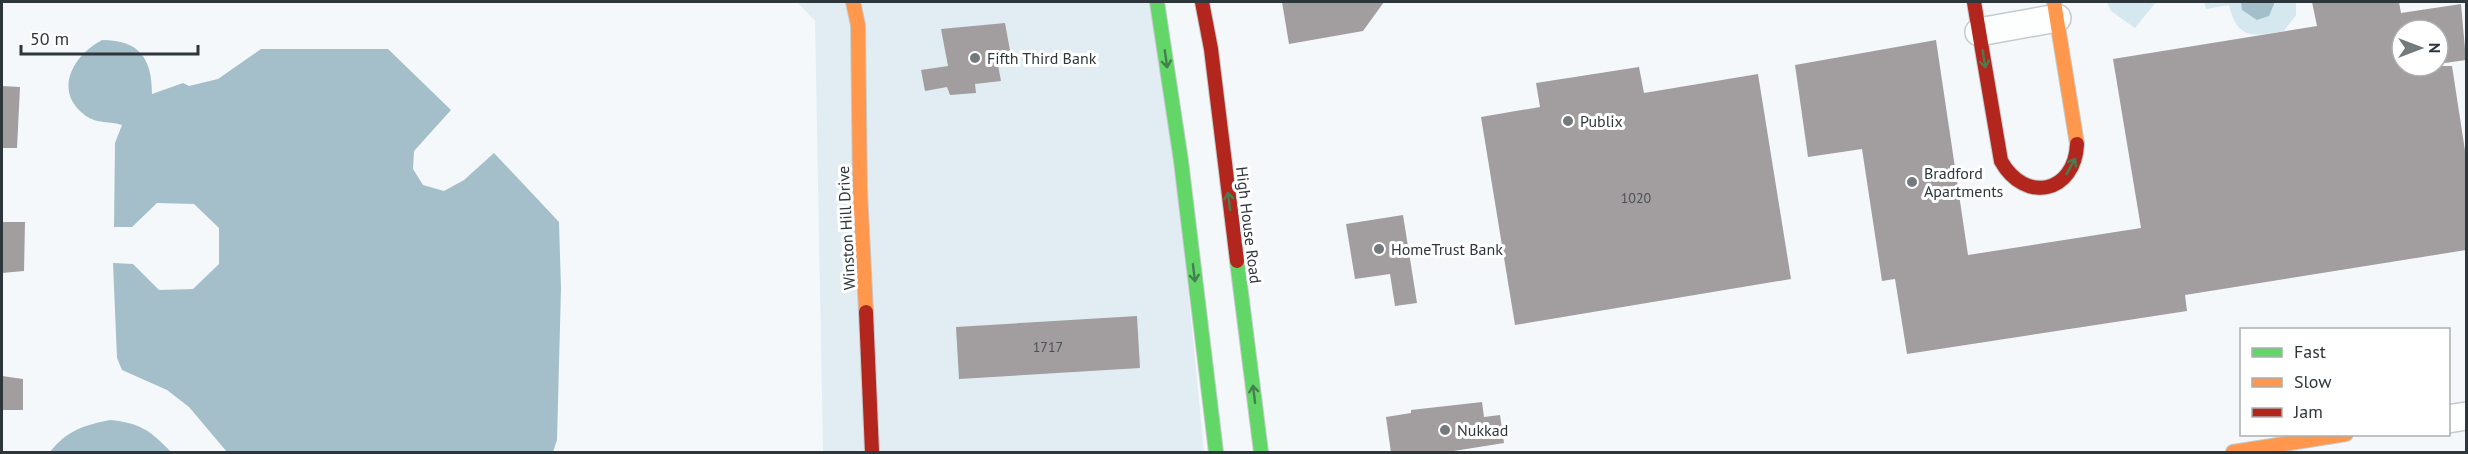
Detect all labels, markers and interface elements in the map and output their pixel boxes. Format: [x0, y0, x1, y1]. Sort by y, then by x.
scale bar [21, 18, 198, 56]
north arrow [2390, 18, 2450, 78]
text: 50 m [30, 27, 69, 50]
text: N [2425, 43, 2445, 53]
place label: Fifth Third Bank [987, 48, 1097, 68]
one-way arrow [1160, 49, 1171, 69]
one-way arrow [1978, 49, 1989, 69]
marker: Fifth Third Bank [968, 51, 982, 65]
place label: Publix [1580, 111, 1623, 131]
marker: Publix [1561, 114, 1575, 128]
one-way arrow [2065, 158, 2077, 175]
place label: Bradford Apartments [1924, 163, 2004, 201]
street label: Winston Hill Drive [833, 165, 859, 291]
street label: High House Road [1232, 165, 1266, 285]
marker: Bradford Apartments [1905, 175, 1919, 189]
house number: 1020 [1621, 189, 1652, 207]
one-way arrow [1224, 191, 1235, 211]
place label: HomeTrust Bank [1391, 239, 1503, 259]
marker: HomeTrust Bank [1372, 242, 1386, 256]
one-way arrow [1189, 263, 1200, 283]
legend [2240, 328, 2450, 436]
house number: 1717 [1033, 338, 1063, 356]
text: Fast [2294, 340, 2326, 363]
text: Slow [2294, 370, 2332, 393]
one-way arrow [1248, 385, 1259, 405]
text: Jam [2293, 400, 2323, 423]
place label: Nukkad [1457, 420, 1508, 440]
marker: Nukkad [1438, 423, 1452, 437]

